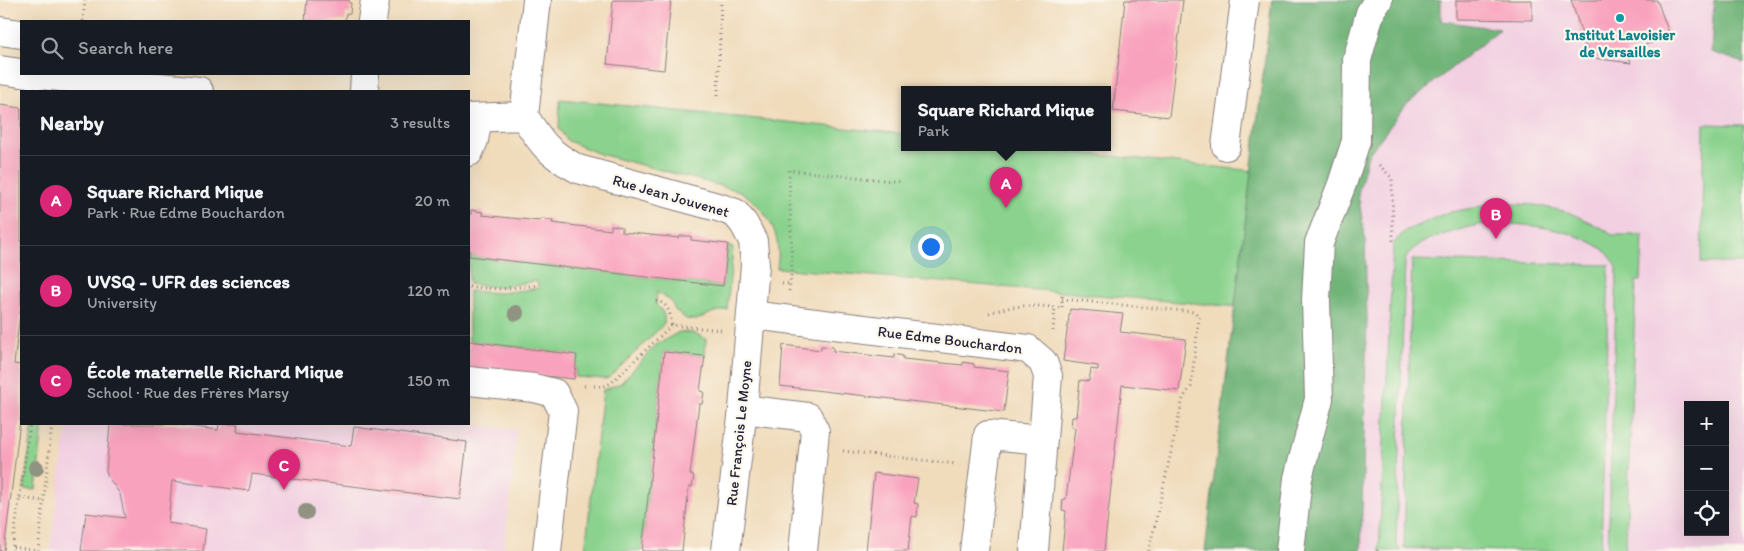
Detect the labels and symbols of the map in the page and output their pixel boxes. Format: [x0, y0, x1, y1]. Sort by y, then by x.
marker: Institut Lavoisier de Versailles [1614, 12, 1626, 24]
place label: Institut Lavoisier de Versailles [1565, 26, 1675, 61]
pin: A [990, 167, 1022, 208]
street label: Rue Jean Jouvenet [611, 171, 732, 221]
pin: B [1480, 198, 1512, 239]
your location [918, 234, 944, 260]
street label: Rue Edme Bouchardon [877, 322, 1024, 358]
street label: Rue François Le Moyne [722, 359, 756, 507]
pin: C [268, 449, 300, 490]

